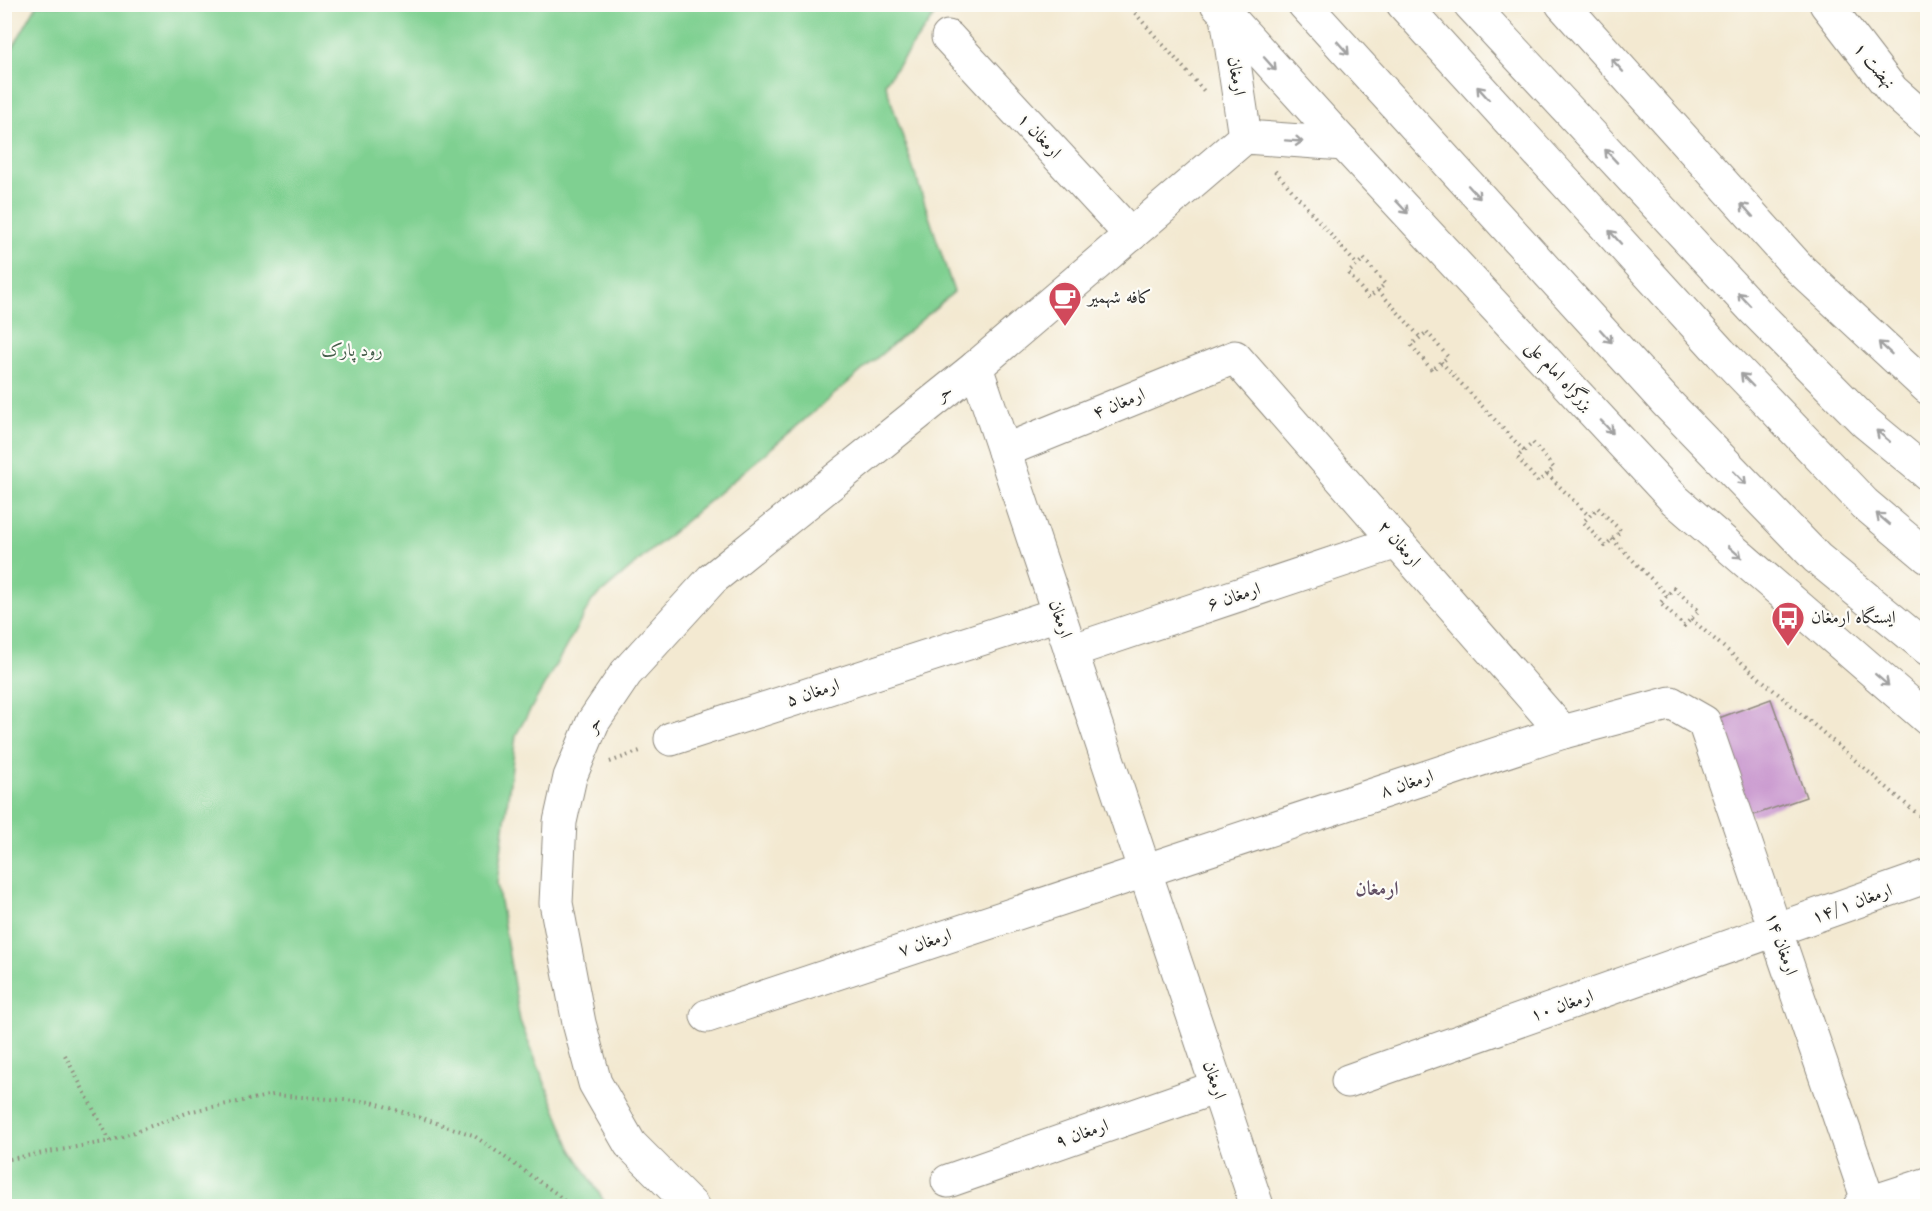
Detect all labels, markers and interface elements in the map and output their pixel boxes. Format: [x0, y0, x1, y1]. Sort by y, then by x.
street label: نهضت ۱ [1848, 39, 1898, 94]
one-way arrow [1336, 40, 1350, 55]
street label: ارمغان [1223, 55, 1248, 97]
one-way arrow [1263, 56, 1278, 71]
one-way arrow [1610, 58, 1624, 73]
one-way arrow [1476, 85, 1490, 100]
street label: ارمغان ۱ [1013, 110, 1064, 163]
one-way arrow [1284, 135, 1304, 146]
one-way arrow [1604, 149, 1619, 164]
one-way arrow [1467, 184, 1481, 199]
one-way arrow [1395, 200, 1409, 215]
one-way arrow [1740, 203, 1754, 218]
one-way arrow [1608, 229, 1622, 244]
cafe icon: كافه شهمير [1047, 280, 1083, 327]
place label: كافه شهمير [1086, 288, 1152, 309]
one-way arrow [1737, 292, 1751, 307]
one-way arrow [1599, 328, 1613, 343]
street label: بزرگراه امام علی [1518, 335, 1599, 419]
one-way arrow [1877, 341, 1892, 355]
park label: رود پارک [321, 342, 383, 363]
one-way arrow [1740, 373, 1754, 388]
street label: حر [931, 381, 956, 407]
street label: ارمغان ۴ [1090, 385, 1148, 424]
one-way arrow [1600, 419, 1614, 434]
one-way arrow [1875, 430, 1891, 443]
one-way arrow [1732, 470, 1746, 485]
one-way arrow [1875, 513, 1891, 526]
street label: ارمغان ۲ [1374, 517, 1424, 571]
one-way arrow [1727, 545, 1742, 559]
street label: ارمغان ۶ [1205, 580, 1263, 615]
street label: ارمغان [1044, 598, 1075, 641]
bus stop icon: ایستگاه ارمغان [1770, 600, 1806, 647]
place label: ایستگاه ارمغان [1811, 605, 1896, 628]
one-way arrow [1874, 673, 1889, 687]
street label: ارمغان ۵ [784, 676, 842, 711]
street label: حر [581, 714, 606, 738]
street label: ارمغان ۸ [1378, 767, 1436, 802]
district label: ارمغان [1355, 879, 1399, 900]
street label: ارمغان ۱۴/۱ [1810, 881, 1895, 928]
street label: ارمغان ۱۴ [1761, 910, 1800, 978]
street label: ارمغان ۷ [896, 926, 954, 961]
street label: ارمغان ۱۰ [1528, 987, 1596, 1026]
street label: ارمغان [1198, 1059, 1229, 1102]
street label: ارمغان ۹ [1053, 1117, 1111, 1152]

